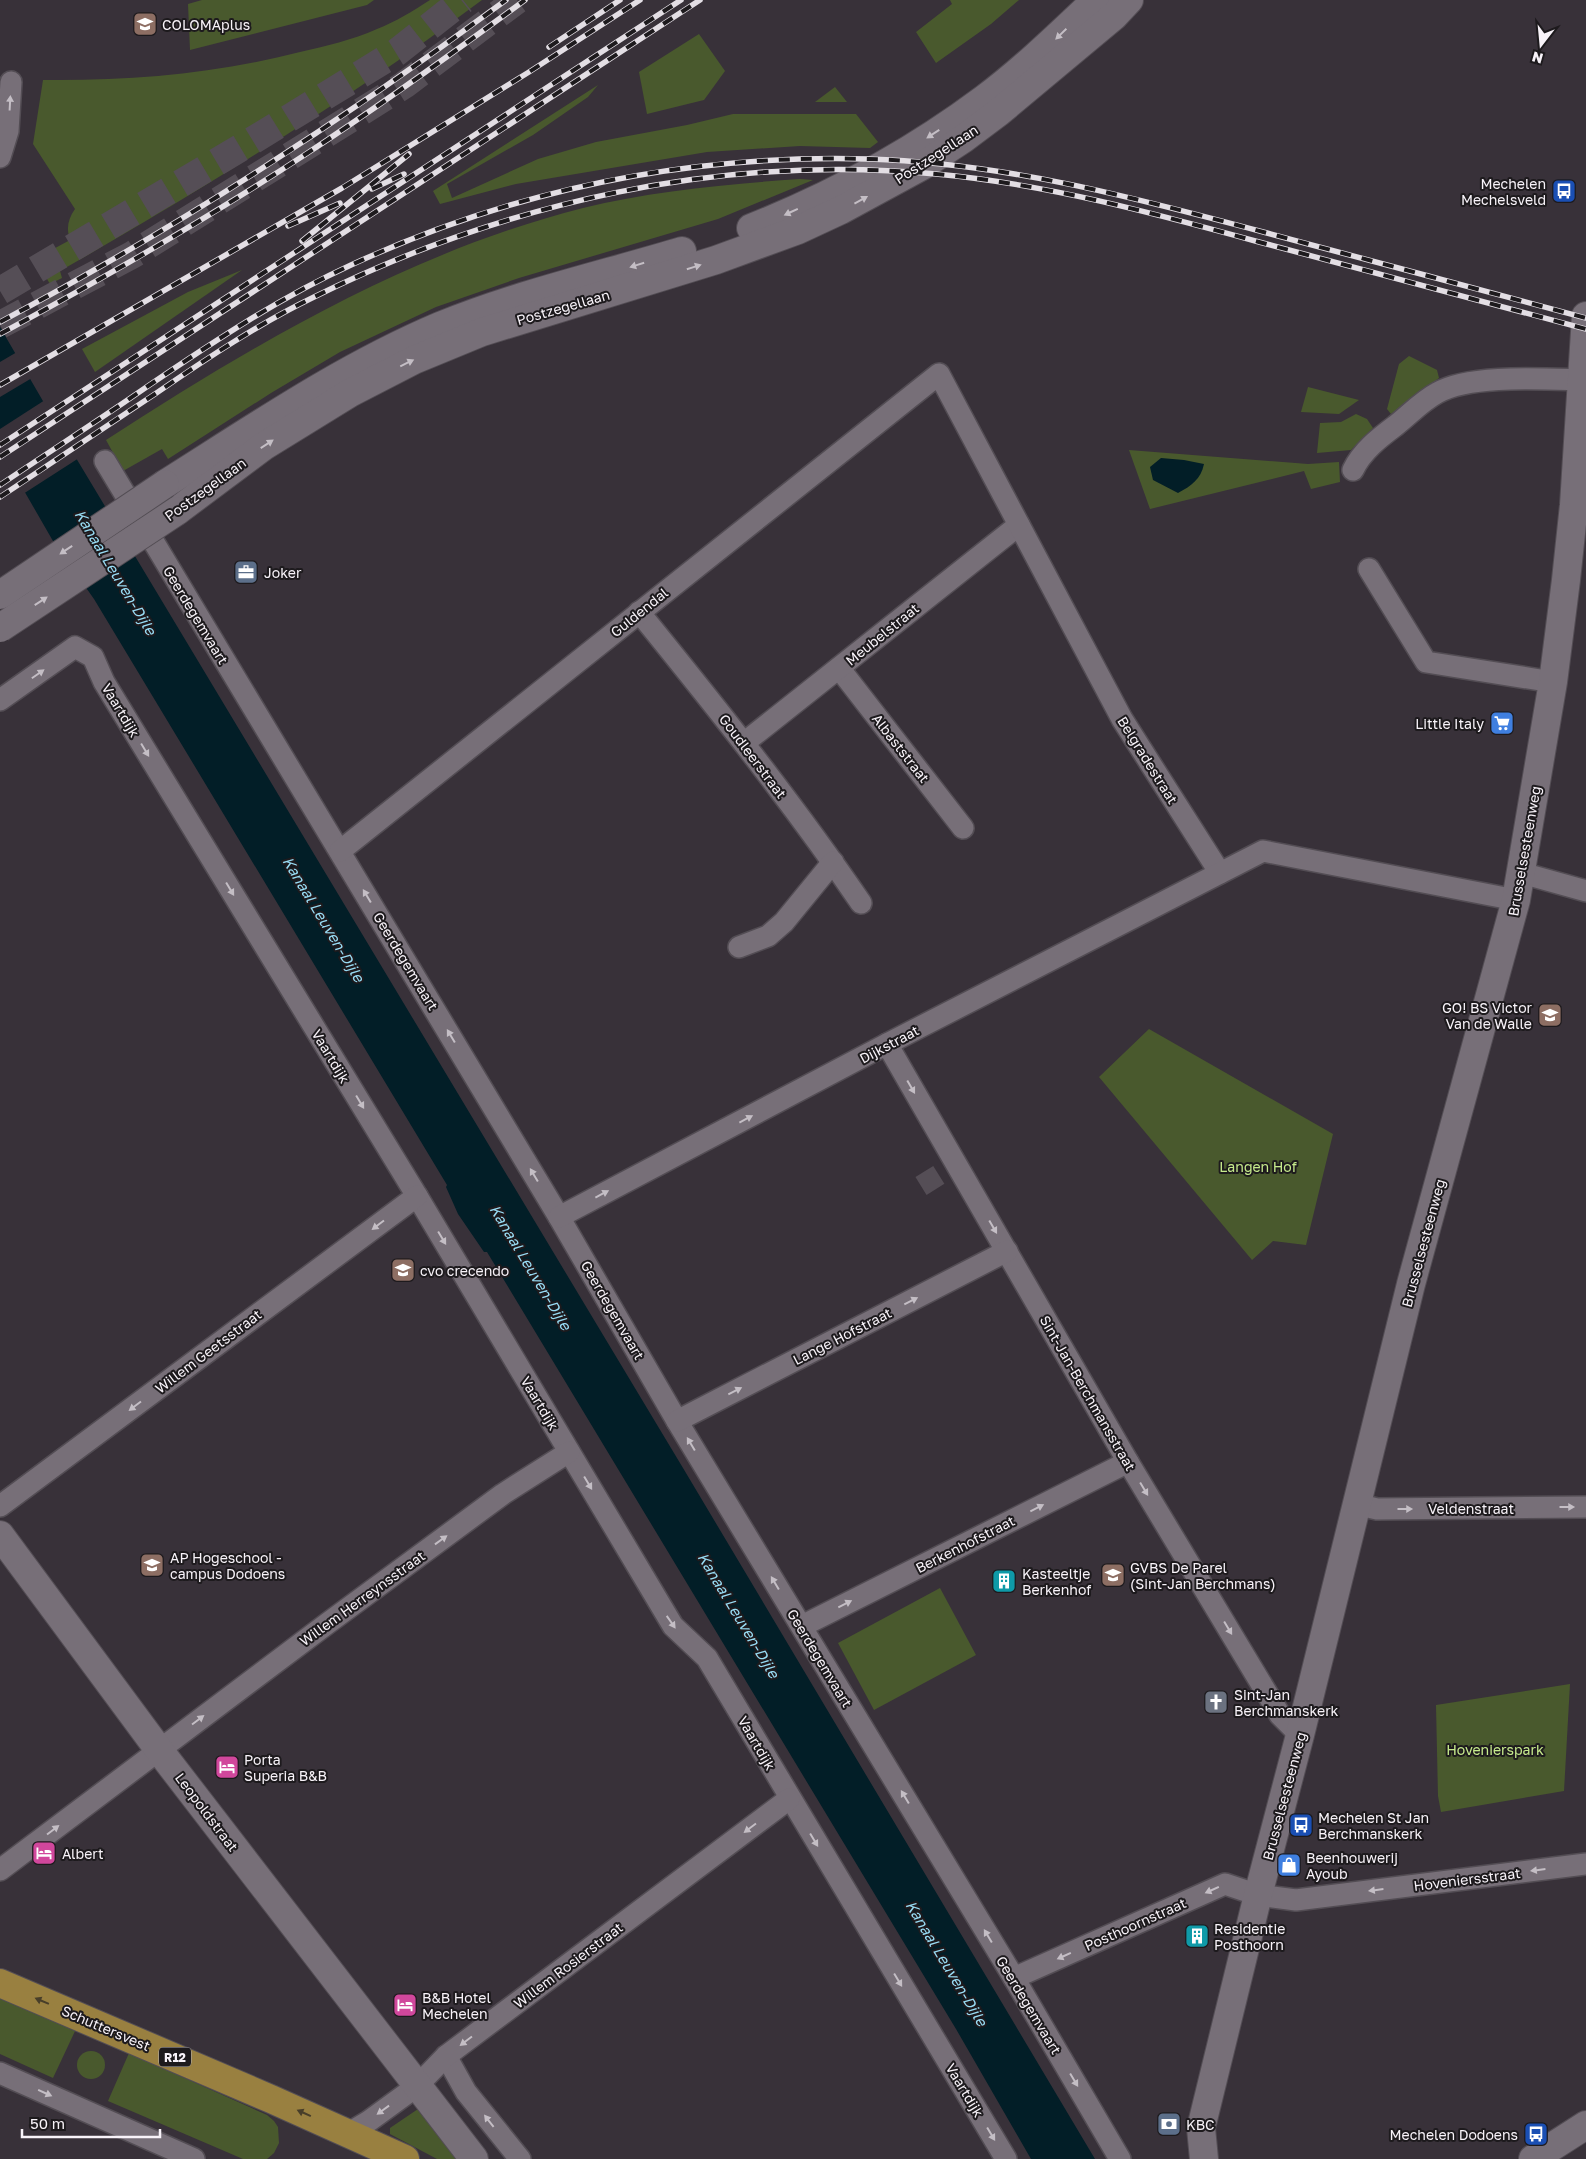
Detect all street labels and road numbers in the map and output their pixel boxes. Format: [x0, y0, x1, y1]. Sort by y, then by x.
street label: Postzegellaan [891, 121, 981, 187]
street label: Postzegellaan [514, 286, 612, 328]
street label: Postzegellaan [161, 454, 249, 524]
street label: Geerdegemvaart [160, 563, 232, 667]
street label: Guldendal [607, 584, 671, 640]
street label: Meubelstraat [842, 599, 922, 669]
street label: Vaartdijk [98, 680, 144, 740]
street label: Albaststraat [869, 710, 933, 786]
street label: Goudleerstraat [716, 711, 790, 801]
street label: Belgradestraat [1114, 713, 1182, 807]
street label: Brusselsesteenweg [1504, 785, 1544, 917]
street label: Geerdegemvaart [370, 909, 442, 1013]
street label: Dijkstraat [856, 1021, 922, 1067]
street label: Vaartdijk [308, 1026, 354, 1086]
street label: Brusselsesteenweg [1398, 1177, 1448, 1309]
street label: Geerdegemvaart [578, 1257, 648, 1363]
street label: Lange Hofstraat [790, 1304, 894, 1368]
street label: Willem Geetsstraat [151, 1305, 265, 1397]
street label: Sint-Jan-Berchmansstraat [1037, 1312, 1139, 1474]
street label: Vaartdijk [517, 1373, 563, 1433]
street label: Veldenstraat [1428, 1500, 1514, 1517]
street label: Berkenhofstraat [913, 1512, 1017, 1576]
street label: Willem Herreynsstraat [296, 1547, 428, 1649]
street label: Geerdegemvaart [784, 1606, 856, 1710]
street label: Vaartdijk [735, 1713, 779, 1773]
street label: Brusselsesteenweg [1259, 1730, 1309, 1862]
street label: Leopoldstraat [172, 1769, 242, 1855]
street label: Hoveniersstraat [1413, 1864, 1521, 1894]
street label: Posthoornstraat [1081, 1894, 1189, 1954]
street label: Willem Rosierstraat [510, 1918, 626, 2012]
street label: Geerdegemvaart [993, 1953, 1065, 2057]
street label: Schuttersvest [59, 2002, 153, 2054]
road number: R12 [159, 2048, 191, 2066]
street label: Vaartdijk [942, 2060, 988, 2120]

